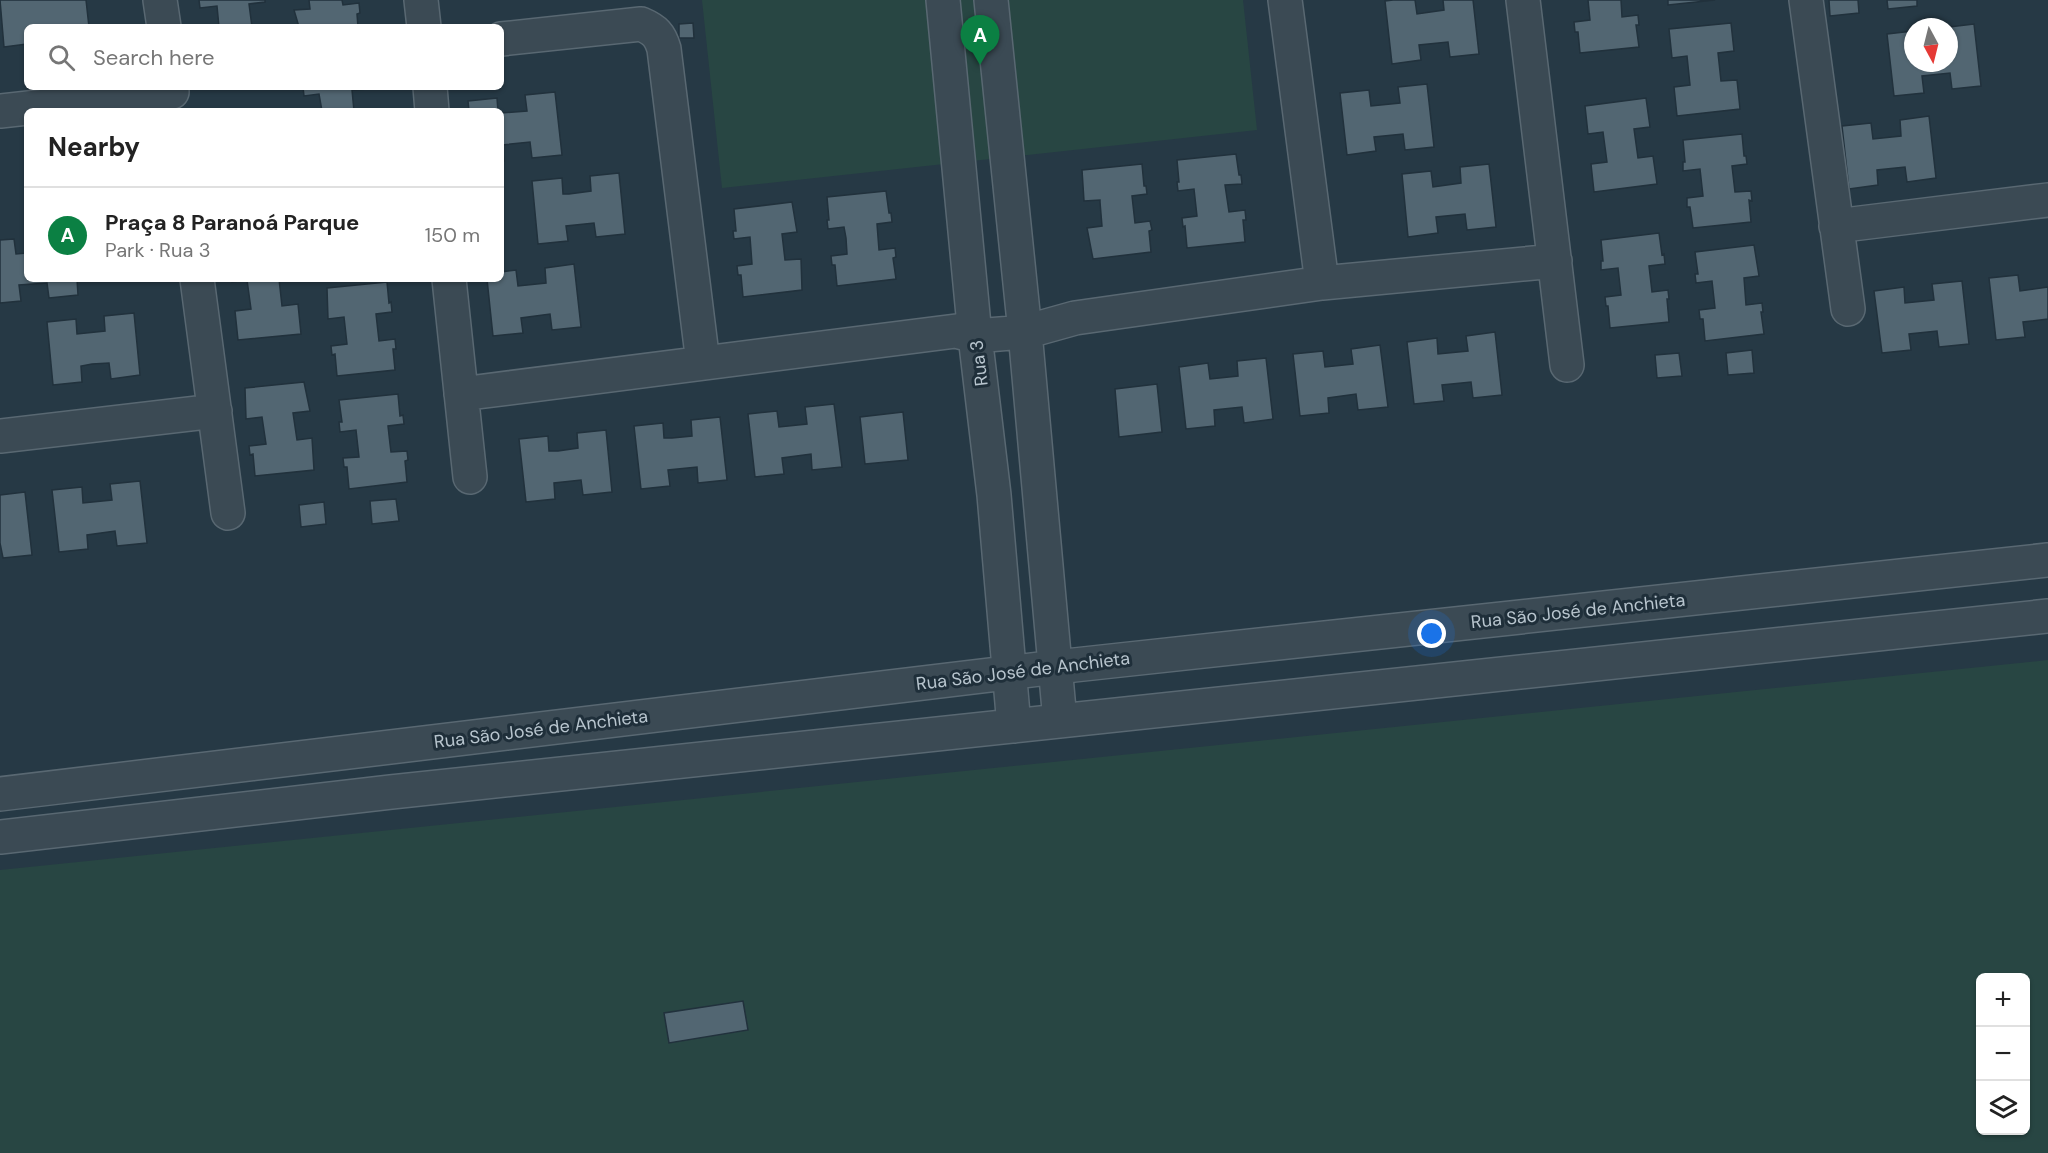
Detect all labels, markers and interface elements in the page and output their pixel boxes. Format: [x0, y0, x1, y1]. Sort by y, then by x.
pin: A [960, 16, 1000, 65]
north arrow [1904, 18, 1958, 72]
search box [24, 24, 504, 90]
icon: search [45, 41, 78, 74]
text: Search here [93, 43, 214, 72]
text: Nearby [48, 130, 140, 164]
text: Praça 8 Paranoá Parque [105, 208, 359, 237]
text: A [60, 222, 75, 248]
text: 150 m [425, 222, 480, 248]
text: Park · Rua 3 [105, 237, 210, 263]
street label: Rua 3 [964, 339, 994, 387]
street label: Rua São José de Anchieta [1470, 588, 1686, 634]
your location [1417, 619, 1446, 648]
street label: Rua São José de Anchieta [915, 646, 1131, 696]
street label: Rua São José de Anchieta [433, 704, 649, 754]
map controls [1976, 973, 2030, 1135]
button: + [1976, 973, 2030, 1027]
button: − [1976, 1027, 2030, 1081]
button: layers [1976, 1081, 2030, 1135]

